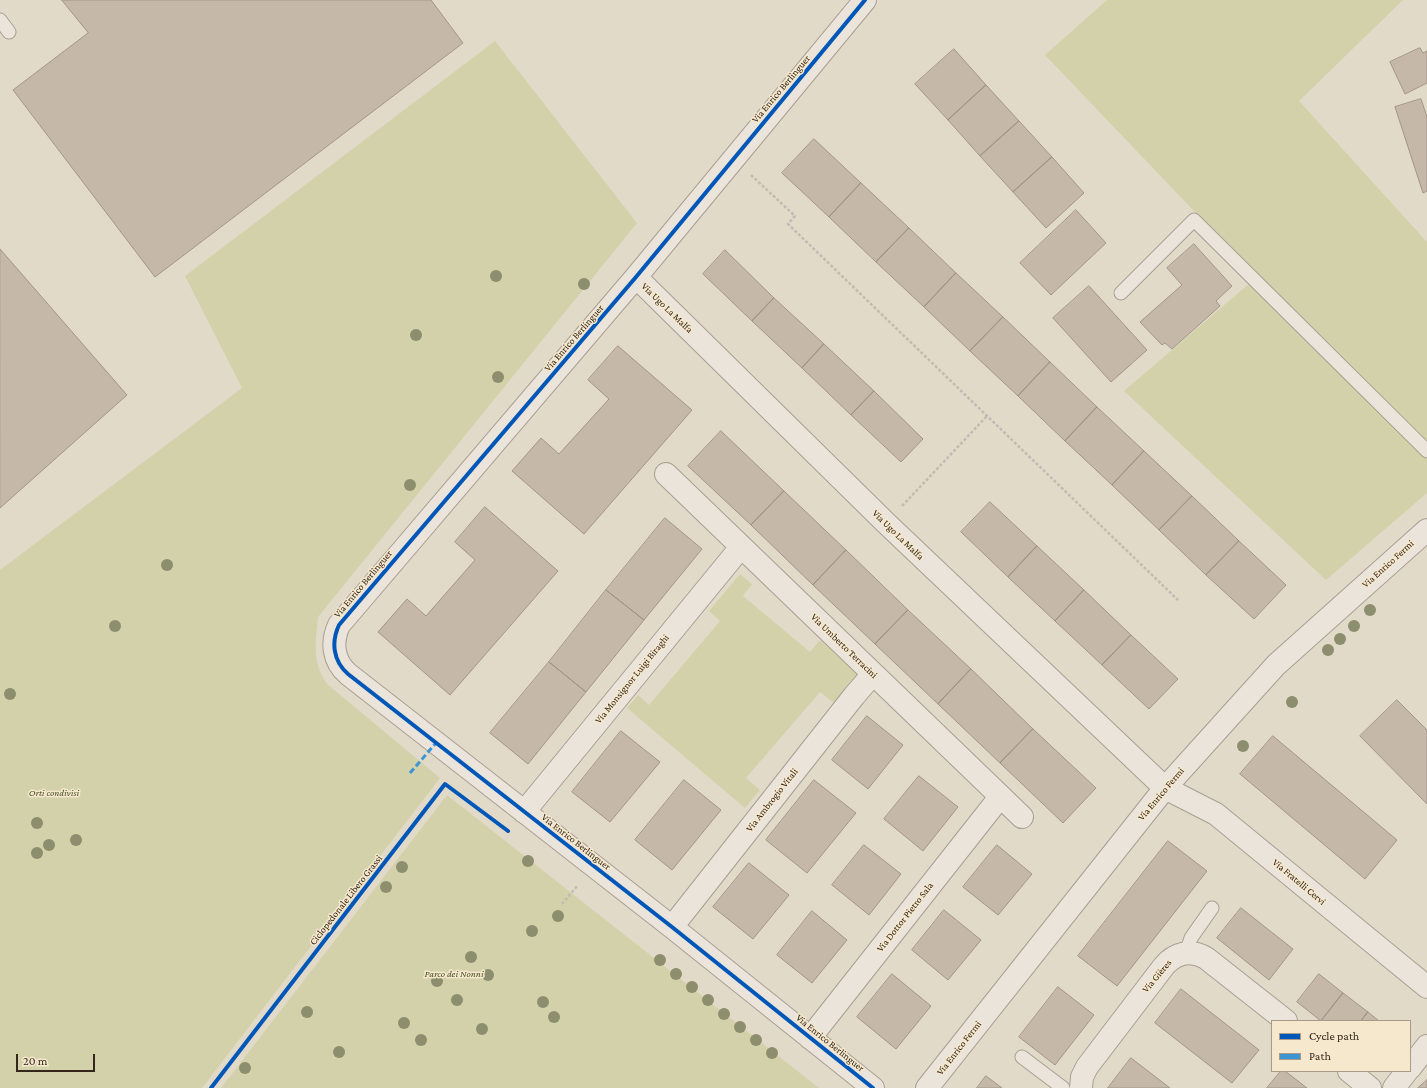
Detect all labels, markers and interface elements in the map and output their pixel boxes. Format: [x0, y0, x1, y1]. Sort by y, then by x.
street label: Via Enrico Berlinguer [749, 53, 813, 125]
street label: Via Ugo La Malfa [639, 280, 695, 336]
street label: Via Enrico Berlinguer [542, 302, 606, 374]
street label: Via Ugo La Malfa [870, 507, 926, 563]
street label: Via Enrico Fermi [1360, 537, 1416, 591]
street label: Via Enrico Berlinguer [331, 548, 395, 620]
street label: Via Umberto Terracini [808, 611, 880, 681]
street label: Via Monsignor Luigi Biraghi [592, 632, 672, 726]
street label: Via Enrico Fermi [1135, 765, 1187, 823]
street label: Via Ambrogio Vitali [743, 766, 801, 834]
park label: Orti condivisi [29, 787, 79, 799]
street label: Via Enrico Berlinguer [539, 811, 613, 873]
street label: Ciclopedonale Libero Grassi [307, 853, 385, 947]
street label: Via Fratelli Cervi [1270, 856, 1328, 908]
street label: Via Dottor Pietro Sala [874, 880, 936, 954]
street label: Via Gières [1140, 957, 1174, 995]
park label: Parco dei Nonni [424, 968, 484, 980]
street label: Via Enrico Berlinguer [793, 1012, 867, 1074]
street label: Via Enrico Fermi [934, 1018, 984, 1078]
legend [1271, 1020, 1411, 1072]
text: Cycle path [1309, 1029, 1359, 1043]
scale bar [18, 1046, 97, 1072]
text: Path [1309, 1049, 1331, 1063]
text: 20 m [23, 1054, 47, 1068]

